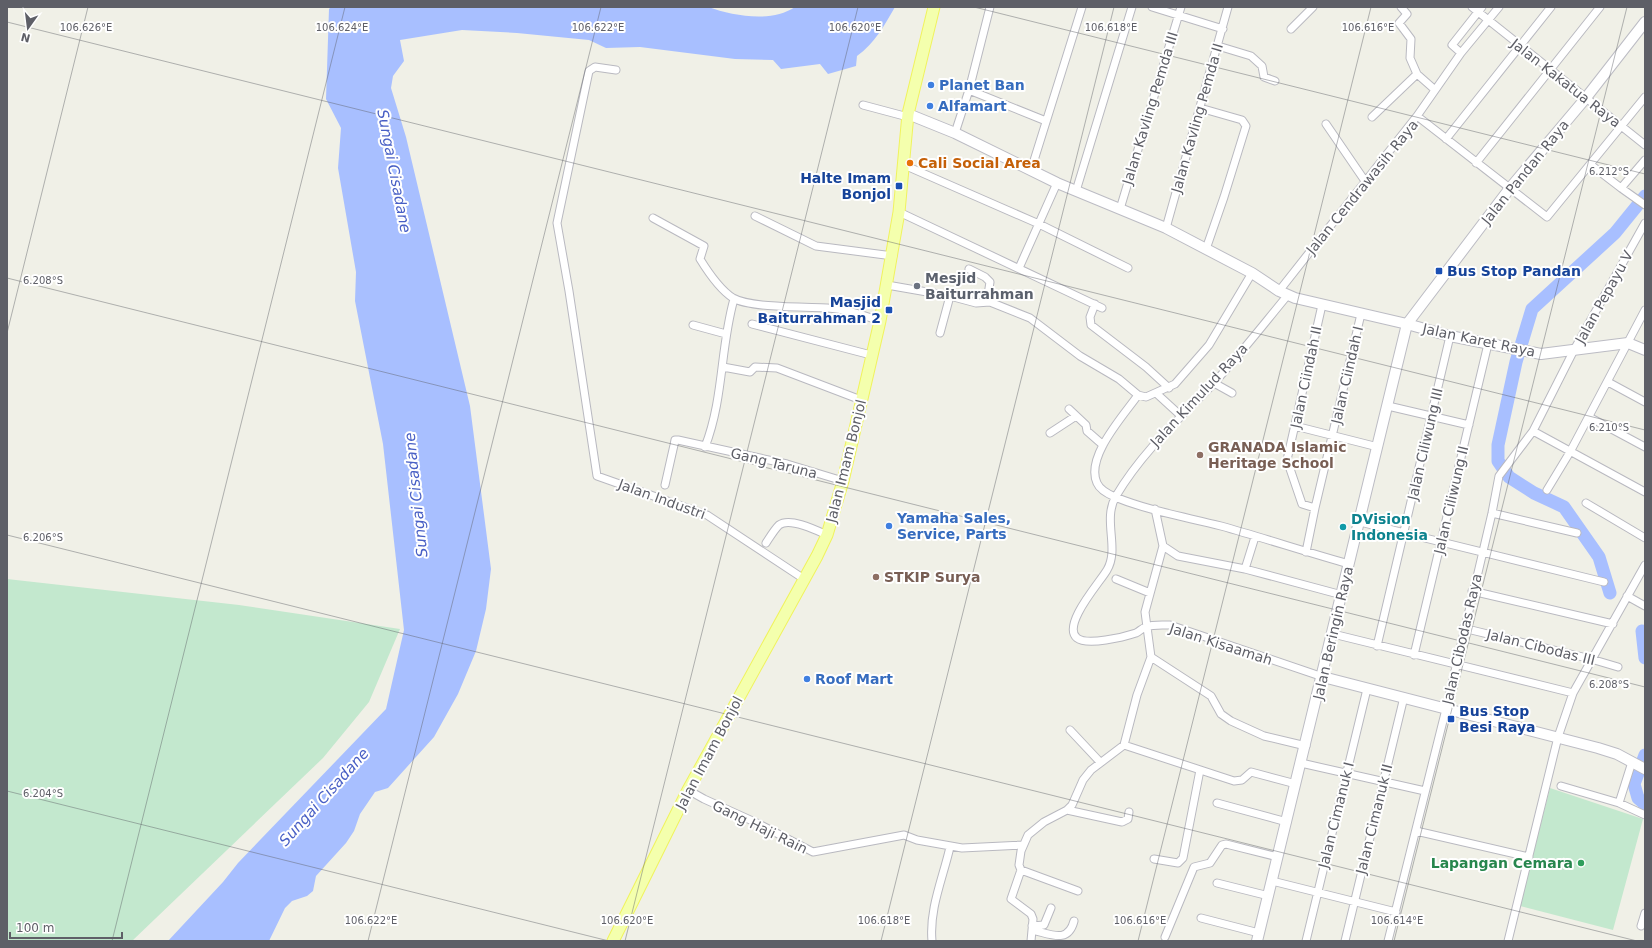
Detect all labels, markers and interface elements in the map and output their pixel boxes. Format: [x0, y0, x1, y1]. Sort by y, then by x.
north arrow [8, 8, 48, 48]
text: 106.626°E [60, 22, 112, 33]
text: 106.624°E [316, 22, 368, 33]
text: 106.622°E [572, 22, 624, 33]
text: 106.620°E [829, 22, 881, 33]
text: 106.618°E [1085, 22, 1137, 33]
text: 106.616°E [1342, 22, 1394, 33]
text: N [20, 30, 32, 45]
street label: Jalan Kavling Pemda III [1119, 30, 1181, 187]
street label: Jalan Kakatua Raya [1507, 35, 1624, 131]
street label: Jalan Kavling Pemda II [1168, 41, 1226, 195]
place label: Planet Ban [939, 77, 1025, 93]
marker: Planet Ban [926, 80, 936, 90]
place label: Alfamart [938, 98, 1007, 114]
marker: Alfamart [925, 101, 935, 111]
water label: Sungai Cisadane [373, 108, 415, 234]
street label: Jalan Cendrawasih Raya [1302, 117, 1421, 258]
street label: Jalan Pandan Raya [1477, 117, 1572, 228]
place label: Cali Social Area [918, 155, 1041, 171]
marker: Cali Social Area [905, 158, 915, 168]
text: 6.212°S [1589, 166, 1629, 177]
place label: Halte Imam Bonjol [800, 170, 891, 202]
marker: Halte Imam Bonjol [894, 181, 904, 191]
street label: Jalan Pepayu V [1571, 247, 1636, 347]
place label: Bus Stop Pandan [1447, 263, 1581, 279]
marker: Bus Stop Pandan [1434, 266, 1444, 276]
place label: Mesjid Baiturrahman [925, 270, 1034, 302]
text: 6.208°S [23, 275, 63, 286]
marker: Mesjid Baiturrahman [912, 281, 922, 291]
place label: Masjid Baiturrahman 2 [758, 294, 881, 326]
marker: Masjid Baiturrahman 2 [884, 305, 894, 315]
street label: Jalan Karet Raya [1420, 320, 1537, 360]
street label: Jalan Ciindah II [1287, 324, 1325, 430]
street label: Jalan Ciindah I [1328, 325, 1366, 426]
street label: Jalan Kimulud Raya [1146, 340, 1251, 451]
street label: Jalan Ciliwung III [1404, 386, 1446, 503]
street label: Jalan Imam Bonjol [823, 398, 869, 525]
text: 6.210°S [1589, 422, 1629, 433]
water label: Sungai Cisadane [401, 432, 431, 558]
place label: GRANADA Islamic Heritage School [1208, 439, 1346, 471]
street label: Jalan Ciliwung II [1431, 444, 1471, 557]
street label: Gang Taruna [729, 445, 819, 481]
marker: GRANADA Islamic Heritage School [1195, 450, 1205, 460]
street label: Jalan Industri [615, 475, 708, 522]
place label: Yamaha Sales, Service, Parts [896, 510, 1011, 542]
place label: DVision Indonesia [1351, 511, 1428, 543]
marker: Yamaha Sales, Service, Parts [884, 521, 894, 531]
marker: DVision Indonesia [1338, 522, 1348, 532]
text: 6.206°S [23, 532, 63, 543]
street label: Jalan Beringin Raya [1310, 565, 1356, 702]
place label: STKIP Surya [884, 569, 980, 585]
marker: STKIP Surya [871, 572, 881, 582]
street label: Jalan Cibodas Raya [1439, 572, 1485, 707]
street label: Jalan Kisaamah [1167, 620, 1274, 668]
street label: Jalan Cibodas III [1484, 626, 1597, 668]
place label: Roof Mart [815, 671, 893, 687]
marker: Roof Mart [802, 674, 812, 684]
text: 6.208°S [1589, 679, 1629, 690]
street label: Jalan Imam Bonjol [672, 693, 746, 813]
place label: Bus Stop Besi Raya [1459, 703, 1536, 735]
marker: Bus Stop Besi Raya [1446, 714, 1456, 724]
water label: Sungai Cisadane [275, 744, 373, 850]
street label: Jalan Cimanuk I [1315, 760, 1357, 871]
street label: Jalan Cimanuk II [1352, 762, 1395, 877]
text: 6.204°S [23, 788, 63, 799]
street label: Gang Haji Rain [710, 797, 810, 857]
place label: Lapangan Cemara [1431, 855, 1573, 871]
marker: Lapangan Cemara [1576, 858, 1586, 868]
scale bar [10, 914, 122, 940]
text: 106.622°E [345, 915, 397, 926]
text: 106.620°E [601, 915, 653, 926]
text: 106.618°E [858, 915, 910, 926]
text: 106.616°E [1114, 915, 1166, 926]
text: 106.614°E [1371, 915, 1423, 926]
text: 100 m [16, 921, 54, 935]

